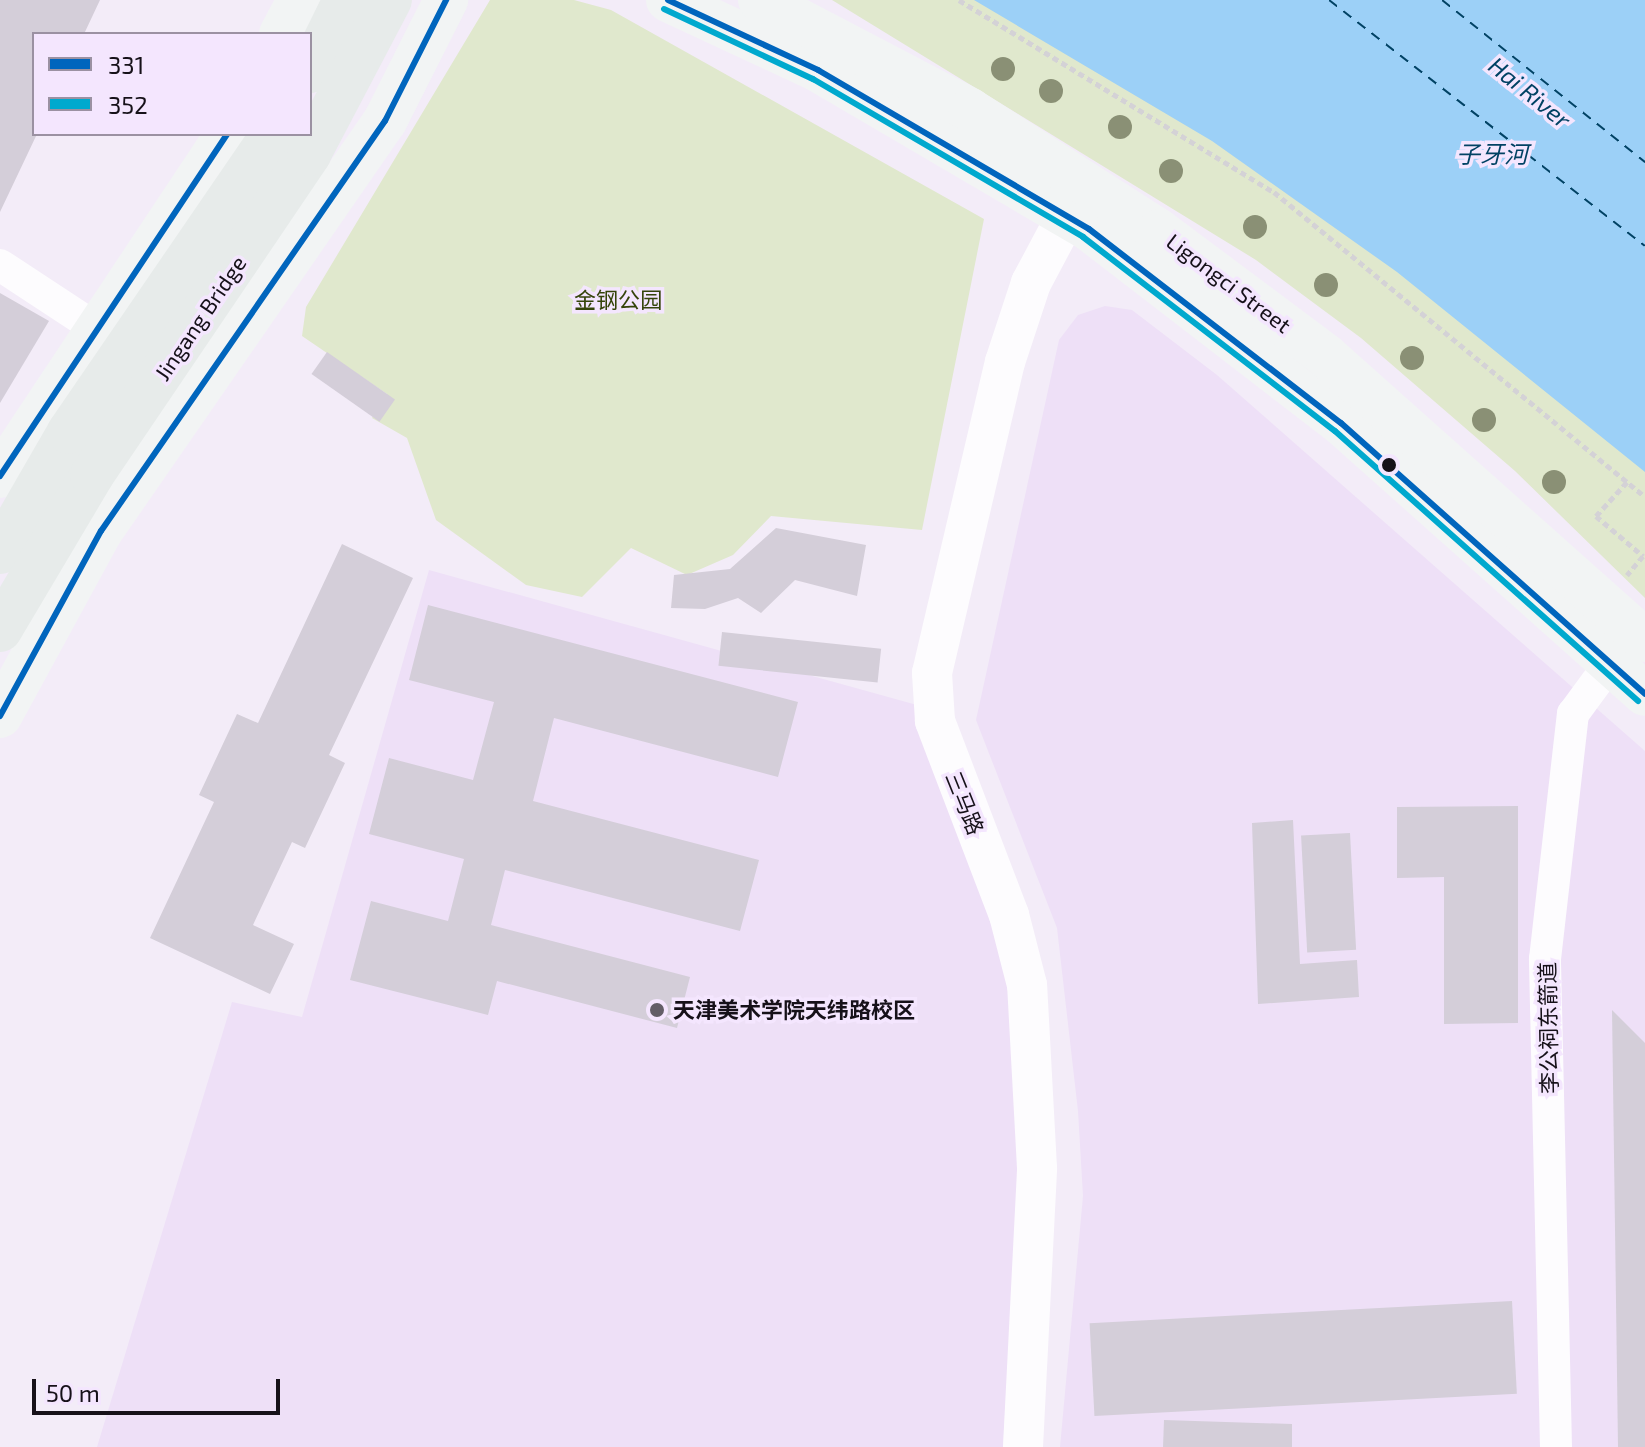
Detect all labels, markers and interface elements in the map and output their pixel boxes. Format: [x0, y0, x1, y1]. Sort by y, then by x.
legend [32, 32, 312, 136]
text: 331 [108, 50, 144, 79]
water label: Hai River [1483, 50, 1577, 134]
text: 352 [108, 90, 148, 119]
water label: 子牙河 [1456, 140, 1528, 168]
street label: Ligongci Street [1162, 228, 1296, 338]
street label: Jingang Bridge [149, 251, 251, 385]
park label: 金钢公园 [574, 287, 662, 313]
unlabelled marker [1381, 457, 1397, 473]
street label: 三马路 [940, 767, 990, 839]
street label: 李公祠东箭道 [1534, 962, 1562, 1094]
place label: 天津美术学院天纬路校区 [673, 997, 915, 1023]
marker: 天津美术学院天纬路校区 [648, 1001, 666, 1019]
scale bar [36, 1363, 284, 1413]
text: 50 m [46, 1378, 100, 1407]

